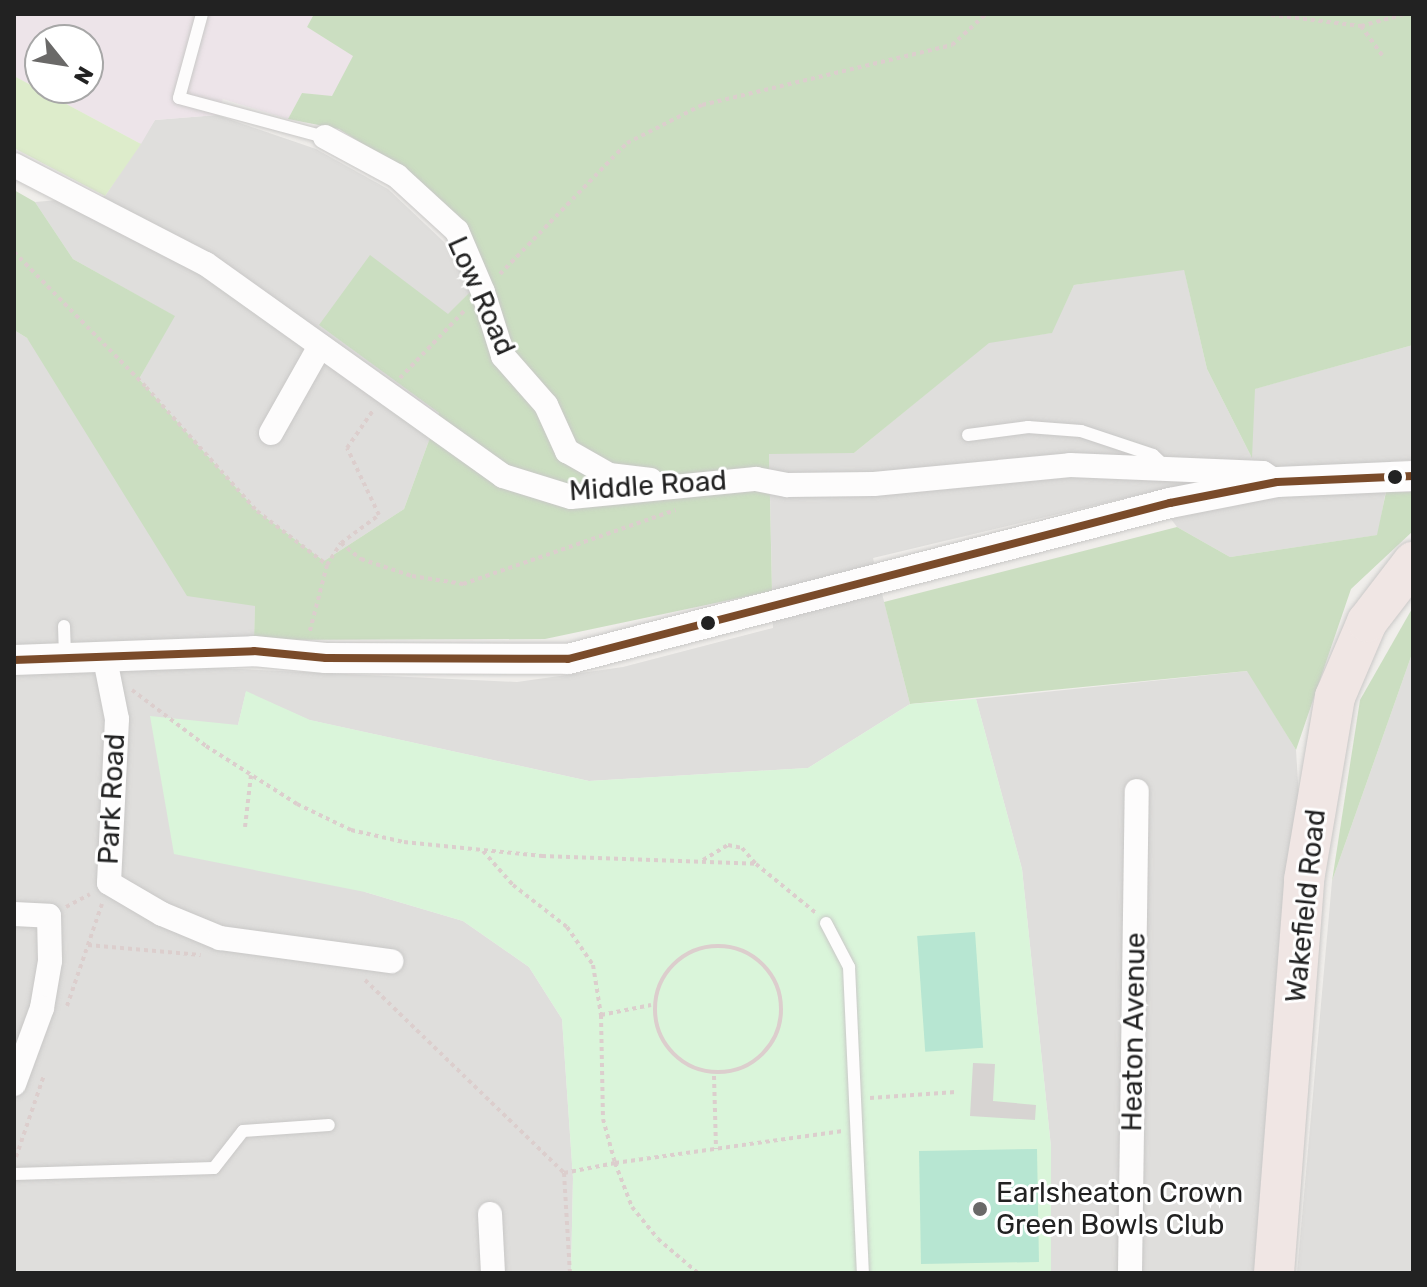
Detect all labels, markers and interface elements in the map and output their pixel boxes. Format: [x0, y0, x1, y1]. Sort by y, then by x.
north arrow [24, 24, 104, 104]
text: N [68, 62, 99, 89]
street label: Low Road [440, 231, 522, 361]
street label: Middle Road [568, 464, 728, 508]
unlabelled marker [1387, 469, 1403, 485]
unlabelled marker [700, 615, 716, 631]
street label: Park Road [92, 732, 132, 866]
street label: Wakefield Road [1279, 808, 1333, 1004]
street label: Heaton Avenue [1115, 932, 1153, 1132]
place label: Earlsheaton Crown Green Bowls Club [996, 1176, 1243, 1242]
marker: Earlsheaton Crown Green Bowls Club [971, 1200, 989, 1218]

